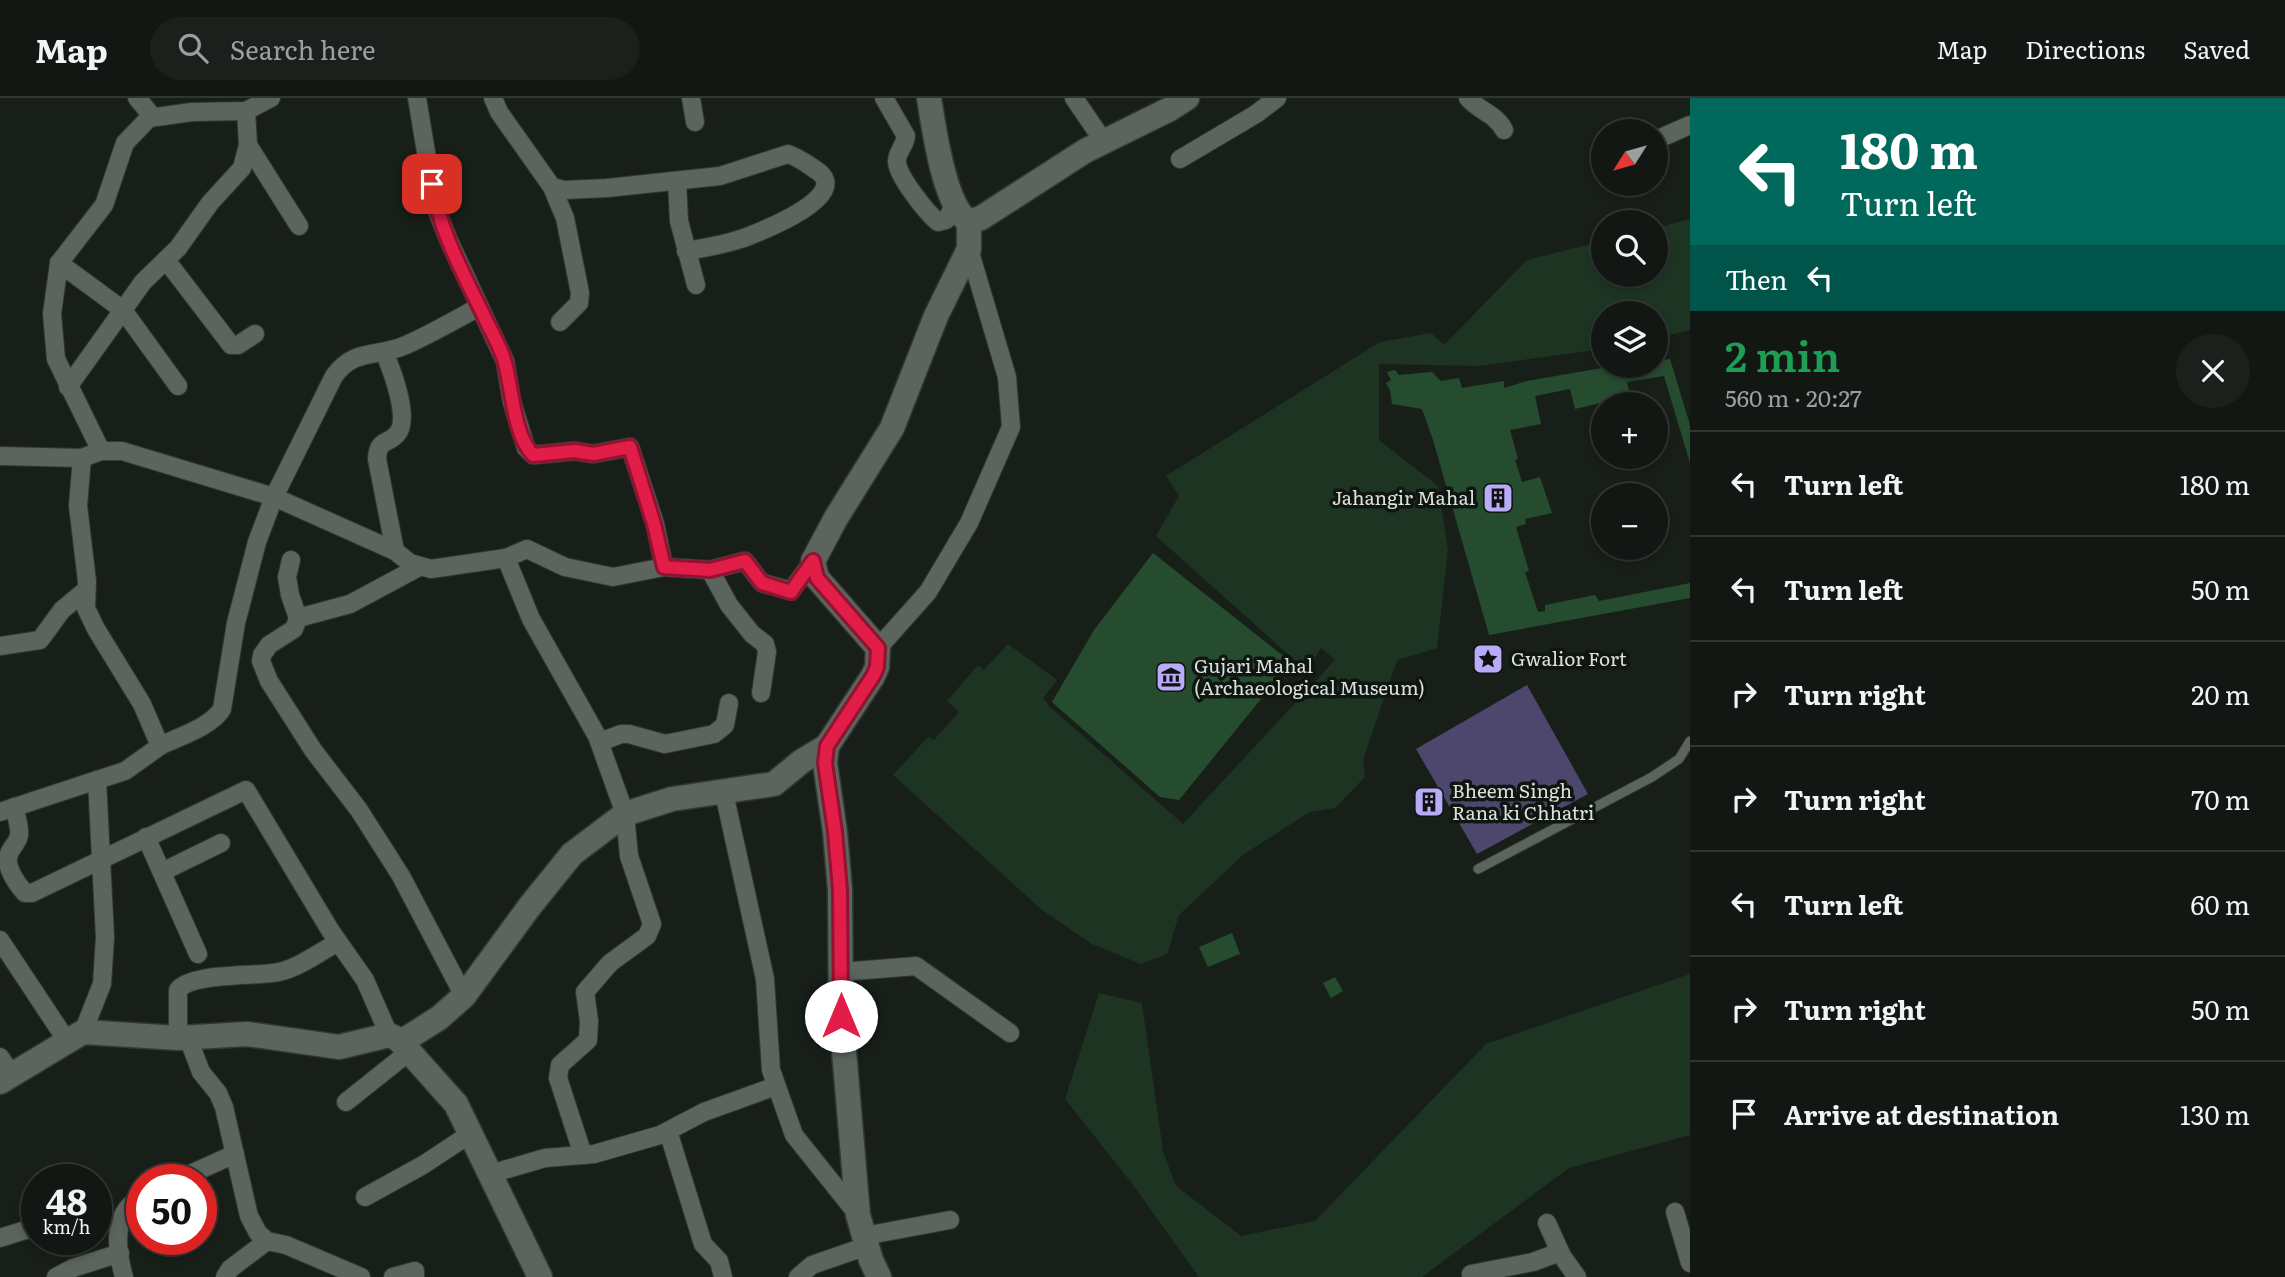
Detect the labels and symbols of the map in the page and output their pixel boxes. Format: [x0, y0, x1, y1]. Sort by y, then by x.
north arrow [1591, 119, 1668, 196]
pin [402, 154, 462, 214]
building icon: Jahangir Mahal [1481, 481, 1515, 515]
place label: Jahangir Mahal [1332, 483, 1475, 511]
place icon: Gwalior Fort [1471, 642, 1505, 676]
place label: Gwalior Fort [1511, 644, 1627, 672]
place label: Gujari Mahal (Archaeological Museum) [1194, 651, 1425, 701]
museum icon: Gujari Mahal (Archaeological Museum) [1154, 660, 1188, 694]
place label: Bheem Singh Rana ki Chhatri [1452, 776, 1594, 826]
building icon: Bheem Singh Rana ki Chhatri [1412, 785, 1446, 819]
position arrow [804, 979, 878, 1053]
speed limit sign: 50 [126, 1164, 217, 1255]

